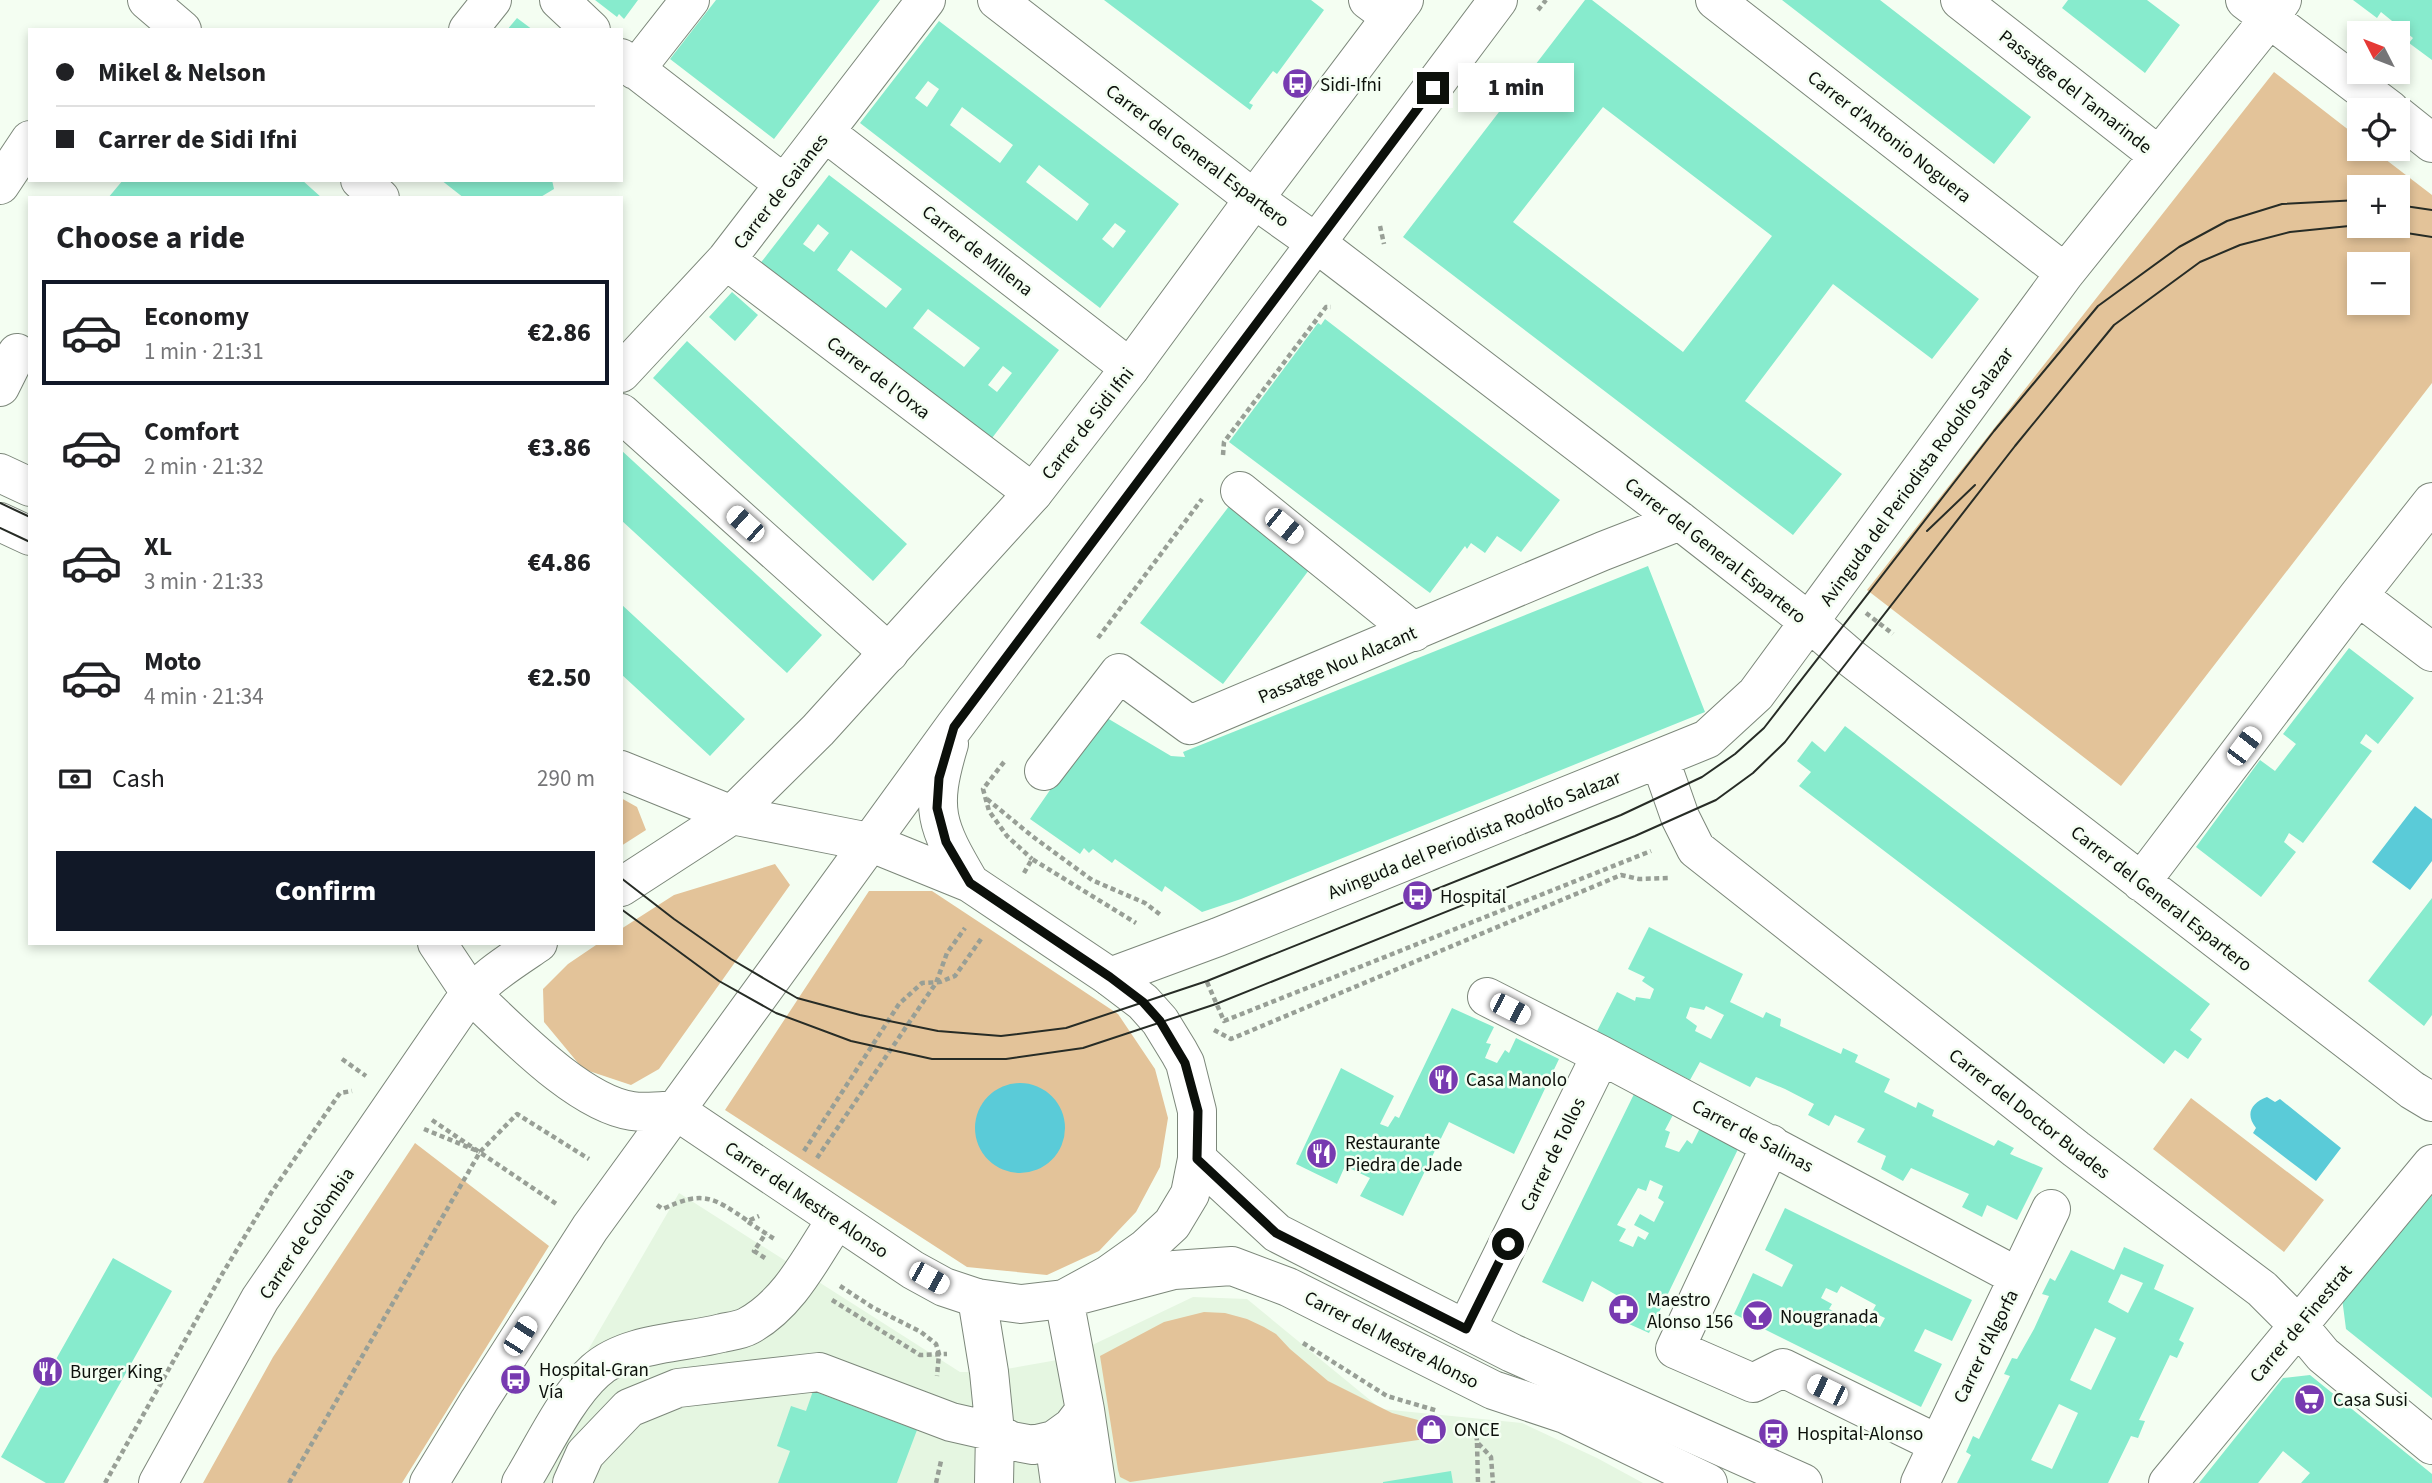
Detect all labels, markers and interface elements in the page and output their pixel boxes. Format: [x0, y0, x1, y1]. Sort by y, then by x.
north arrow [2347, 21, 2410, 84]
map controls [2347, 21, 2410, 315]
street label: Passatge del Tamarinde [1993, 24, 2157, 161]
text: Mikel & Nelson [98, 54, 266, 91]
callout: 1 min [1458, 64, 1573, 112]
street label: Carrer d'Antonio Noguera [1801, 65, 1977, 210]
bus stop icon: Sidi-Ifni [1280, 67, 1314, 101]
text: 1 min [1488, 71, 1544, 104]
place label: Sidi-Ifni [1320, 72, 1382, 99]
route end [1417, 72, 1449, 104]
street label: Carrer del General Espartero [1100, 78, 1295, 234]
button: locate [2347, 98, 2410, 161]
text: Carrer de Sidi Ifni [98, 121, 298, 158]
street label: Carrer de Gaianes [727, 128, 835, 256]
button: + [2347, 175, 2410, 238]
street label: Carrer de Millena [916, 199, 1038, 303]
text: Choose a ride [56, 215, 245, 261]
button: − [2347, 252, 2410, 315]
text: Economy [144, 298, 249, 335]
icon: car [60, 301, 123, 364]
text: €2.86 [527, 314, 591, 351]
street label: Carrer de l'Orxa [821, 330, 936, 426]
text: 1 min · 21:31 [144, 335, 264, 368]
street label: Avinguda del Periodista Rodolfo Salazar [1814, 342, 2021, 612]
street label: Carrer de Sidi Ifni [1036, 362, 1141, 486]
text: Comfort [144, 413, 239, 450]
icon: car [60, 416, 123, 479]
text: €3.86 [527, 429, 591, 466]
text: 2 min · 21:32 [144, 450, 264, 483]
street label: Carrer del General Espartero [1619, 472, 1812, 631]
car [723, 502, 768, 546]
car [1262, 505, 1307, 547]
text: XL [144, 528, 172, 565]
icon: car [60, 531, 123, 594]
text: €4.86 [527, 544, 591, 581]
text: 3 min · 21:33 [144, 565, 264, 598]
street label: Passatge Nou Alacant [1254, 620, 1422, 711]
text: Moto [144, 643, 201, 680]
icon: car [60, 646, 123, 709]
text: €2.50 [527, 659, 591, 696]
text: 4 min · 21:34 [144, 680, 264, 713]
car [2223, 723, 2266, 769]
icon: cash [56, 760, 94, 798]
text: Cash [112, 760, 165, 797]
text: 290 m [537, 762, 595, 795]
street label: Avinguda del Periodista Rodolfo Salazar [1324, 764, 1626, 907]
street label: Carrer del General Espartero [2065, 820, 2258, 979]
button: Confirm [56, 851, 595, 931]
bus stop icon: Hospital [1400, 879, 1434, 913]
place label: Hospital [1440, 884, 1506, 911]
car [1487, 990, 1534, 1028]
street label: Carrer del Doctor Buades [1943, 1043, 2115, 1186]
restaurant icon: Casa Manolo [1426, 1062, 1460, 1096]
place label: Casa Manolo [1466, 1067, 1567, 1094]
street label: Carrer de Tollos [1514, 1093, 1593, 1216]
street label: Carrer de Salinas [1687, 1093, 1818, 1180]
place label: Restaurante Piedra de Jade [1345, 1130, 1462, 1179]
street label: Carrer del Mestre Alonso [719, 1135, 894, 1265]
restaurant icon: Restaurante Piedra de Jade [1305, 1136, 1339, 1170]
street label: Carrer de Colòmbia [253, 1163, 361, 1305]
route start [1492, 1228, 1524, 1260]
car [906, 1259, 953, 1297]
street label: Carrer de Finestrat [2244, 1259, 2359, 1389]
street label: Carrer del Mestre Alonso [1299, 1285, 1483, 1396]
street label: Carrer d'Algorfa [1947, 1285, 2026, 1408]
place label: Maestro Alonso 156 [1647, 1287, 1733, 1336]
pharmacy icon: Maestro Alonso 156 [1607, 1293, 1641, 1327]
bar icon: Nougranada [1740, 1299, 1774, 1333]
place label: Nougranada [1780, 1304, 1878, 1331]
car [500, 1313, 541, 1359]
restaurant icon: Burger King [30, 1354, 64, 1388]
place label: Hospital-Gran Vía [539, 1357, 649, 1406]
place label: Burger King [70, 1359, 163, 1386]
bus stop icon: Hospital-Gran Vía [499, 1363, 533, 1397]
car [1804, 1371, 1851, 1409]
supermarket icon: Casa Susi [2293, 1382, 2327, 1416]
place label: Casa Susi [2333, 1387, 2408, 1414]
shop icon: ONCE [1414, 1412, 1448, 1446]
bus stop icon: Hospital-Alonso [1757, 1416, 1791, 1450]
place label: ONCE [1454, 1417, 1500, 1444]
place label: Hospital-Alonso [1797, 1421, 1923, 1448]

